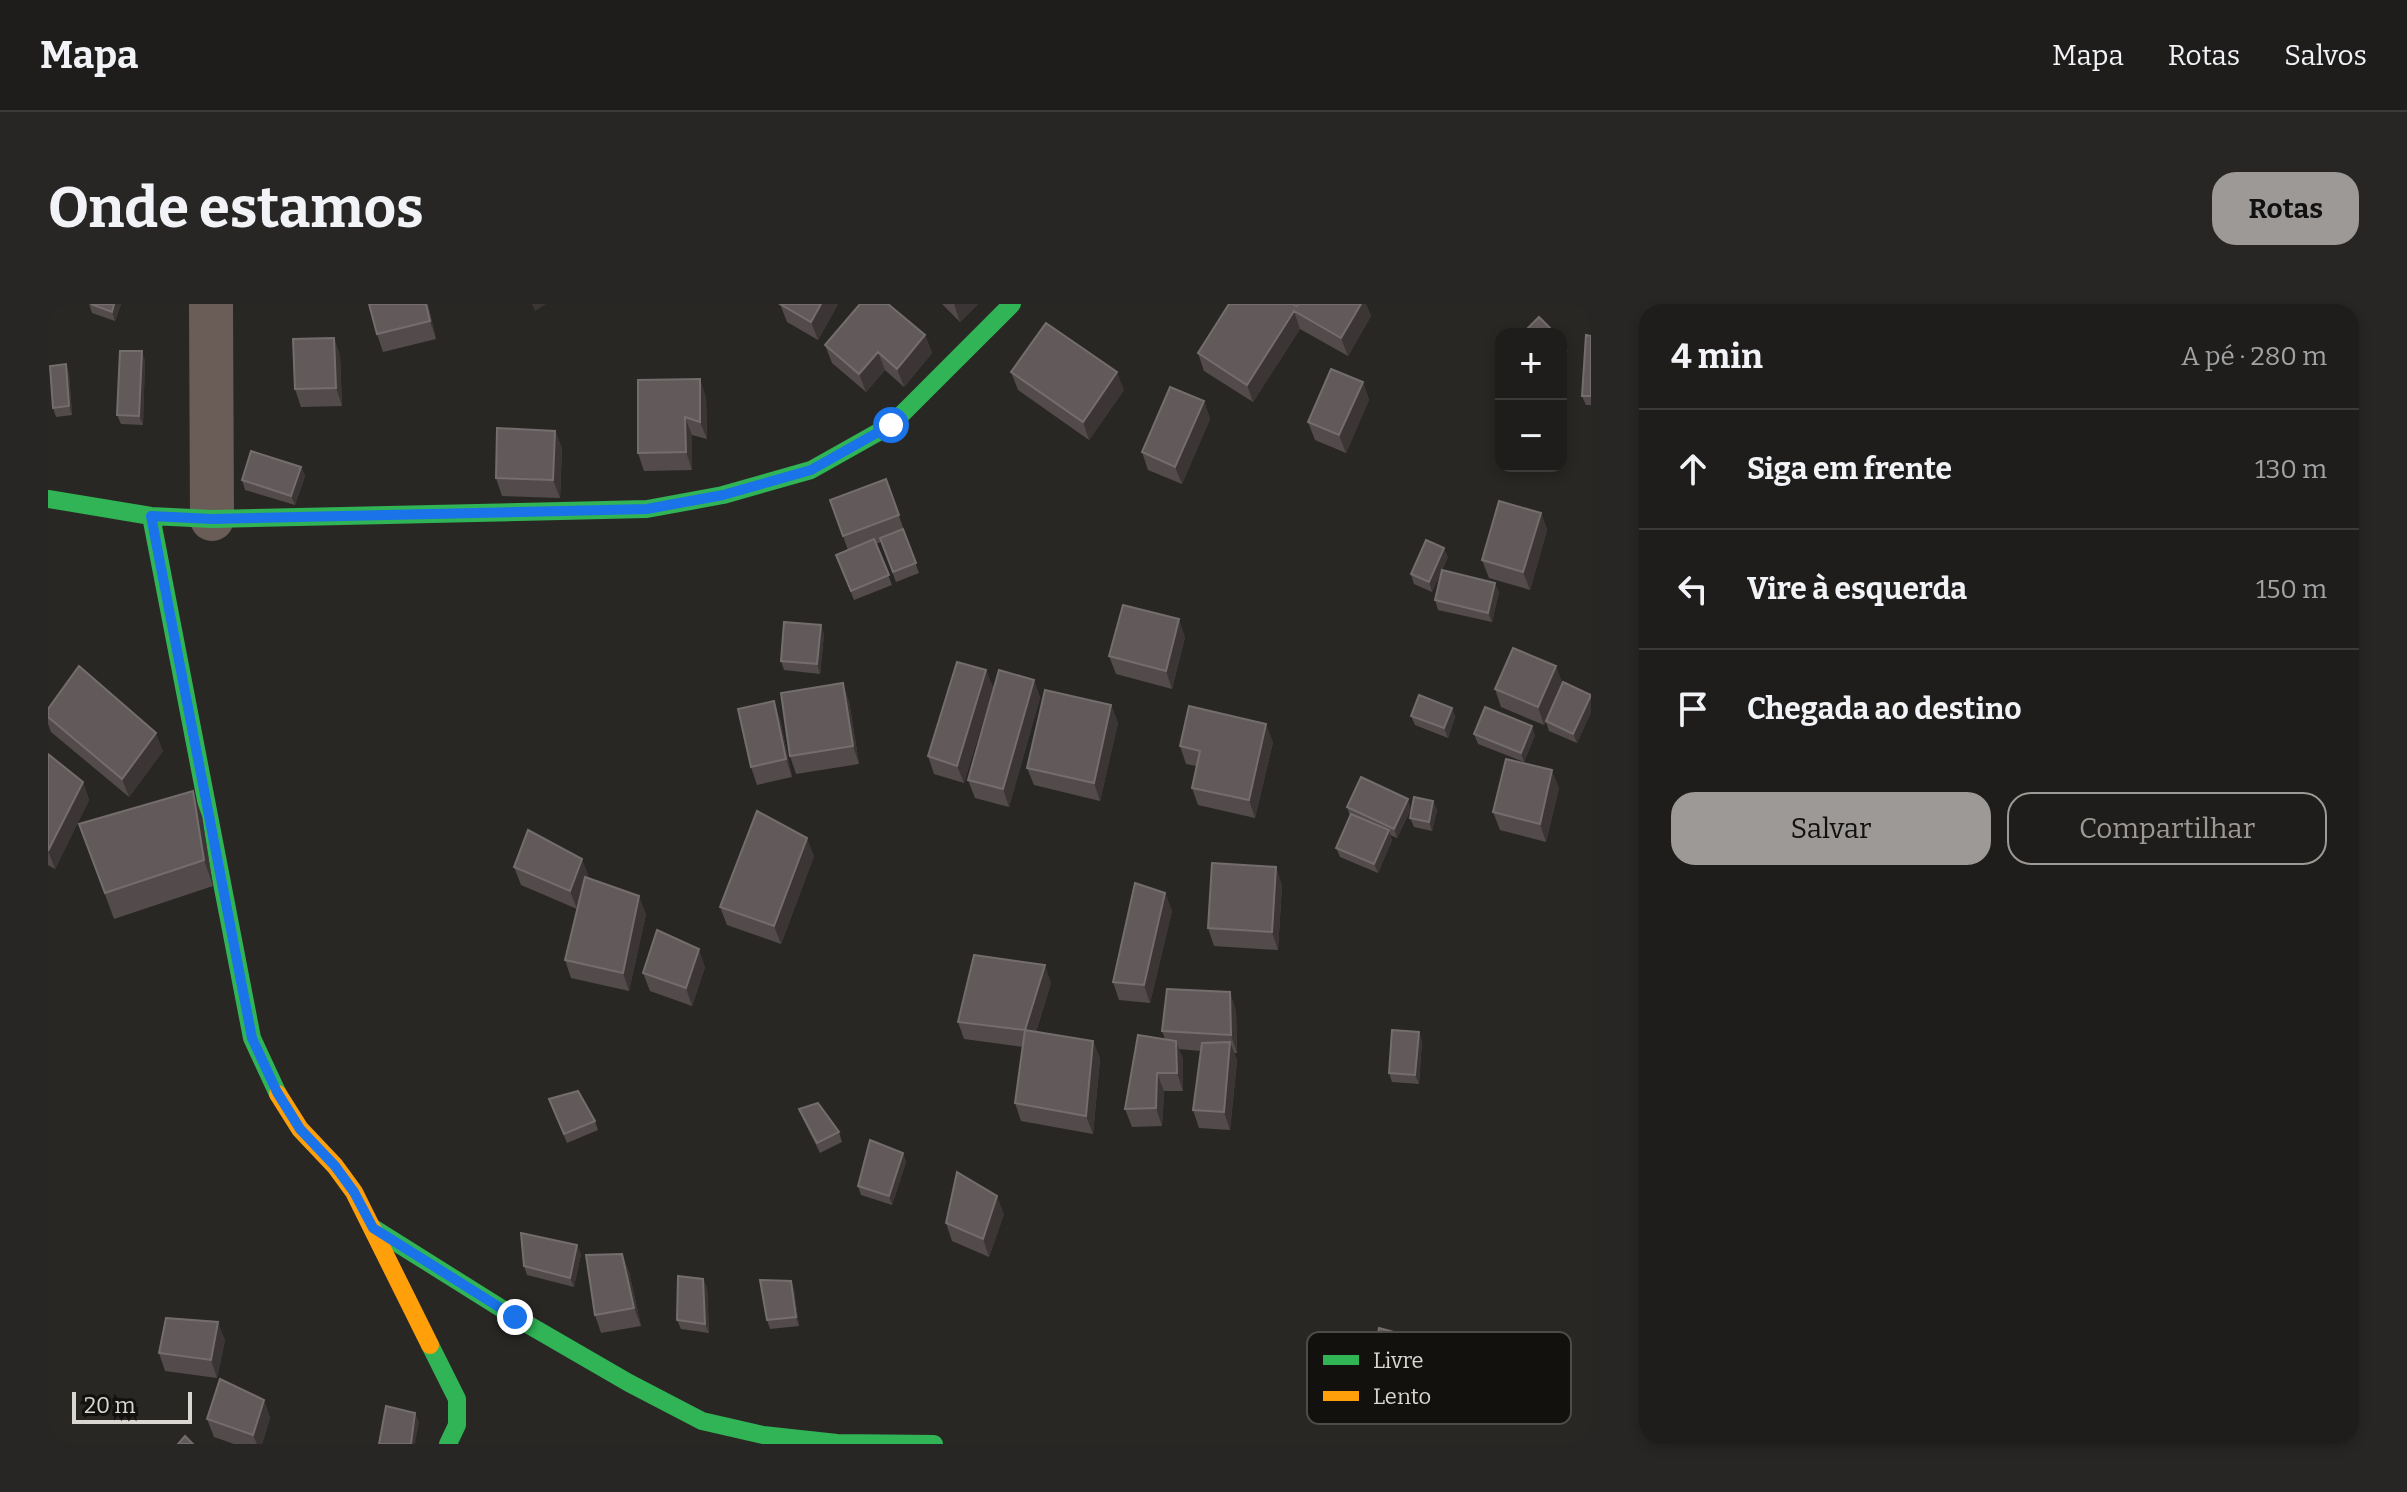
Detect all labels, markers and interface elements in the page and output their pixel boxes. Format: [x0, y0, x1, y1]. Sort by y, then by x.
text: Mapa [40, 32, 138, 78]
text: Mapa [2052, 39, 2124, 72]
text: Rotas [2168, 39, 2240, 72]
text: Salvos [2284, 39, 2367, 72]
button: Rotas [2212, 172, 2359, 245]
text: Onde estamos [48, 175, 424, 242]
map controls [1495, 328, 1567, 472]
button: + [1495, 328, 1567, 400]
text: 4 min [1671, 336, 1763, 377]
text: A pé · 280 m [2181, 341, 2327, 372]
button: − [1495, 400, 1567, 472]
route start [873, 407, 909, 443]
icon: ahead [1671, 447, 1715, 491]
text: Siga em frente [1747, 451, 1952, 487]
text: 130 m [2255, 454, 2327, 485]
icon: left [1671, 567, 1715, 611]
text: Vire à esquerda [1747, 571, 1967, 607]
text: 150 m [2256, 574, 2327, 605]
icon: arrive [1671, 687, 1715, 731]
text: Chegada ao destino [1747, 691, 2022, 727]
button: Salvar [1671, 792, 1991, 865]
button: Compartilhar [2007, 792, 2327, 865]
route end [497, 1299, 533, 1335]
legend [1307, 1332, 1571, 1424]
text: Livre [1373, 1347, 1424, 1374]
text: Lento [1373, 1383, 1431, 1410]
scale bar [72, 1388, 192, 1424]
text: 20 m [84, 1392, 135, 1419]

